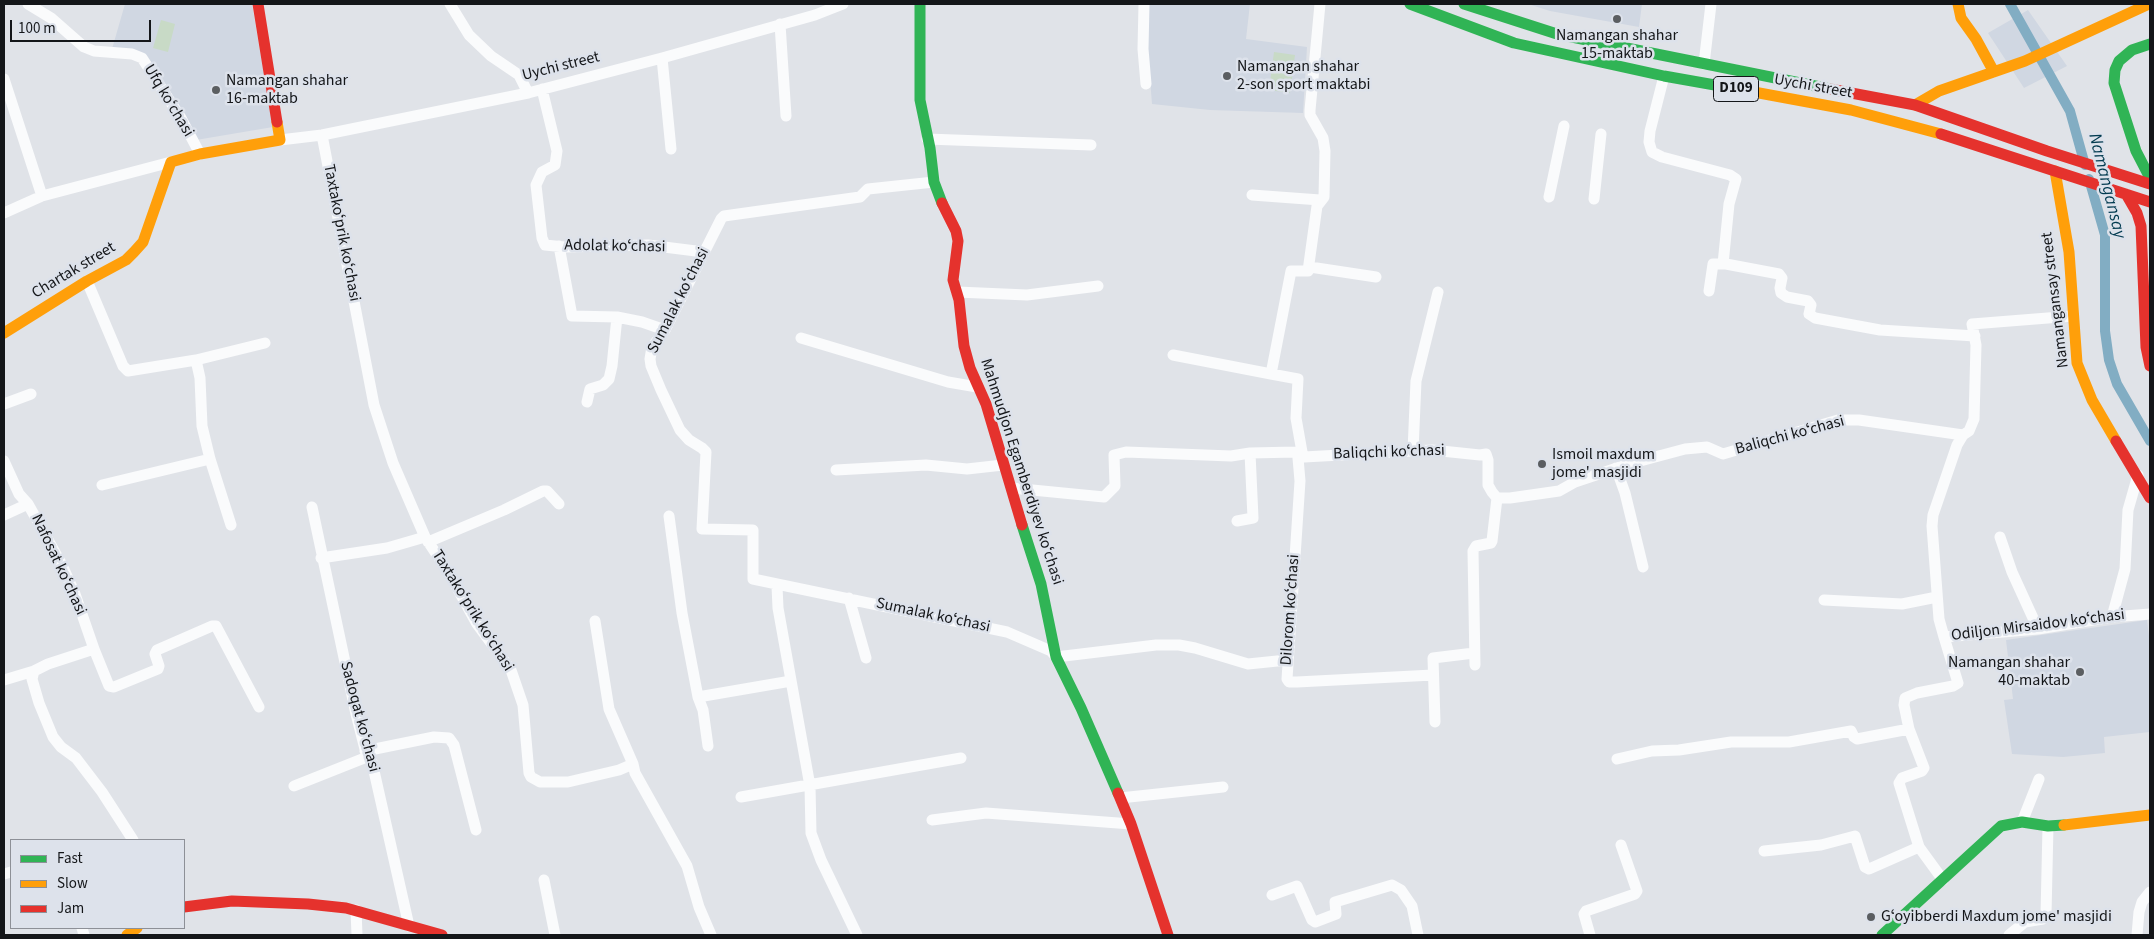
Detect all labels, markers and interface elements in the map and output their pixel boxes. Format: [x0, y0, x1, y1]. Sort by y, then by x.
scale bar [12, 10, 154, 42]
marker: Namangan shahar 15-maktab [1611, 13, 1623, 25]
text: 100 m [18, 18, 56, 39]
place label: Namangan shahar 15-maktab [1556, 26, 1678, 64]
street label: Uychi street [520, 48, 602, 86]
place label: Namangan shahar 2-son sport maktabi [1237, 57, 1370, 95]
street label: Ufq koʻchasi [139, 61, 197, 141]
marker: Namangan shahar 2-son sport maktabi [1221, 70, 1233, 82]
place label: Namangan shahar 16-maktab [226, 71, 348, 109]
street label: Uychi street [1772, 71, 1854, 103]
road number: D109 [1714, 76, 1758, 102]
marker: Namangan shahar 16-maktab [210, 84, 222, 96]
water label: Namangansay [2082, 131, 2130, 241]
street label: Taxtakoʻprik koʻchasi [318, 163, 364, 303]
street label: Namangansay street [2038, 231, 2074, 369]
street label: Adolat koʻchasi [564, 237, 666, 257]
street label: Chartak street [29, 239, 119, 303]
street label: Sumalak koʻchasi [644, 245, 714, 357]
street label: Mahmudjon Egamberdiyev koʻchasi [975, 356, 1067, 588]
street label: Baliqchi koʻchasi [1733, 412, 1847, 460]
street label: Baliqchi koʻchasi [1333, 441, 1445, 465]
place label: Ismoil maxdum jome' masjidi [1552, 445, 1655, 483]
marker: Ismoil maxdum jome' masjidi [1536, 458, 1548, 470]
street label: Nafosat koʻchasi [26, 512, 90, 618]
street label: Taxtakoʻprik koʻchasi [427, 547, 517, 675]
street label: Dilorom koʻchasi [1278, 554, 1304, 666]
street label: Sumalak koʻchasi [874, 595, 992, 637]
street label: Odiljon Mirsaidov koʻchasi [1950, 606, 2126, 646]
place label: Namangan shahar 40-maktab [1948, 653, 2070, 691]
street label: Sadoqat koʻchasi [335, 660, 383, 774]
marker: Namangan shahar 40-maktab [2074, 666, 2086, 678]
legend [10, 839, 185, 929]
text: Fast [57, 848, 83, 869]
text: Slow [57, 873, 88, 894]
text: Jam [57, 898, 84, 919]
place label: Gʻoyibberdi Maxdum jome' masjidi [1881, 907, 2112, 927]
marker: Gʻoyibberdi Maxdum jome' masjidi [1865, 911, 1877, 923]

